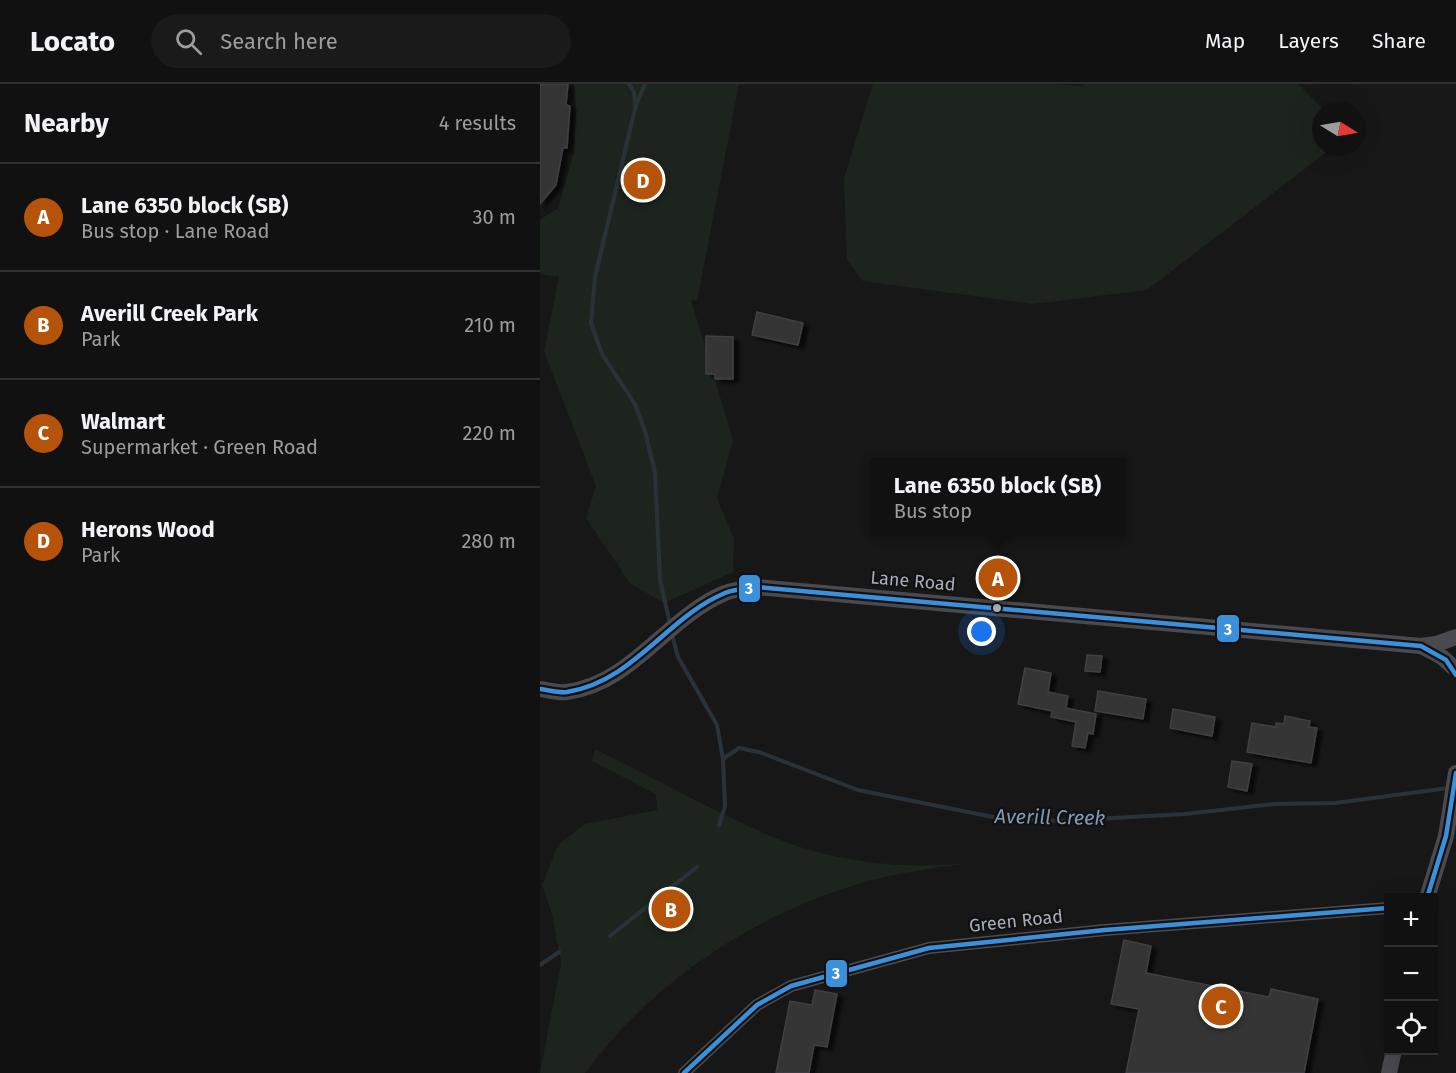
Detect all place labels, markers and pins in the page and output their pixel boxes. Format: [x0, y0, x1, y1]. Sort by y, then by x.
pin: D [624, 158, 662, 202]
pin: A [978, 556, 1018, 600]
unlabelled marker [991, 602, 1003, 614]
pin: B [652, 886, 690, 932]
pin: C [1202, 984, 1240, 1028]

